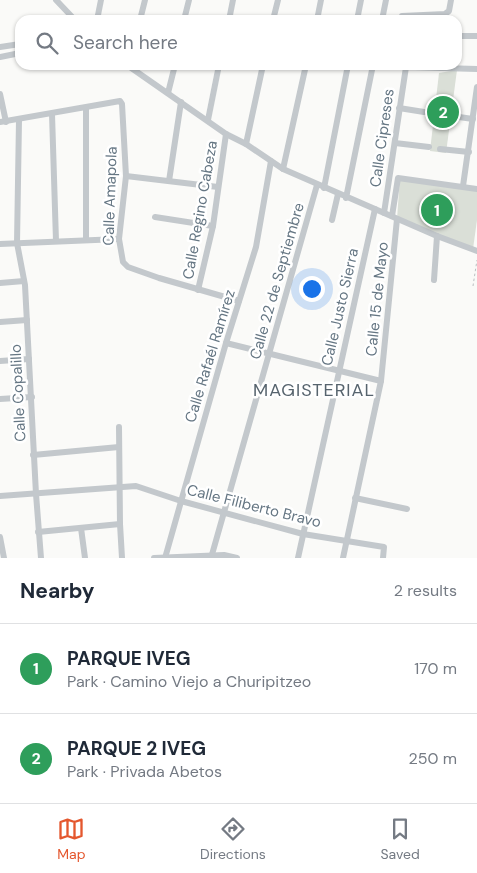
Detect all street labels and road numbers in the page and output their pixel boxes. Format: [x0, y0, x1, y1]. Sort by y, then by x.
street label: Calle Cipreses [365, 87, 399, 189]
street label: Calle Regino Cabeza [178, 139, 222, 281]
street label: Calle Amapola [98, 146, 122, 246]
street label: Calle 22 de Septiembre [245, 200, 309, 362]
street label: Calle 15 de Mayo [361, 241, 393, 357]
street label: Calle Justo Sierra [317, 246, 363, 368]
street label: Calle Rafaél Ramírez [180, 287, 240, 425]
street label: Calle Copalillo [5, 344, 31, 442]
street label: Calle Filiberto Bravo [185, 480, 323, 532]

